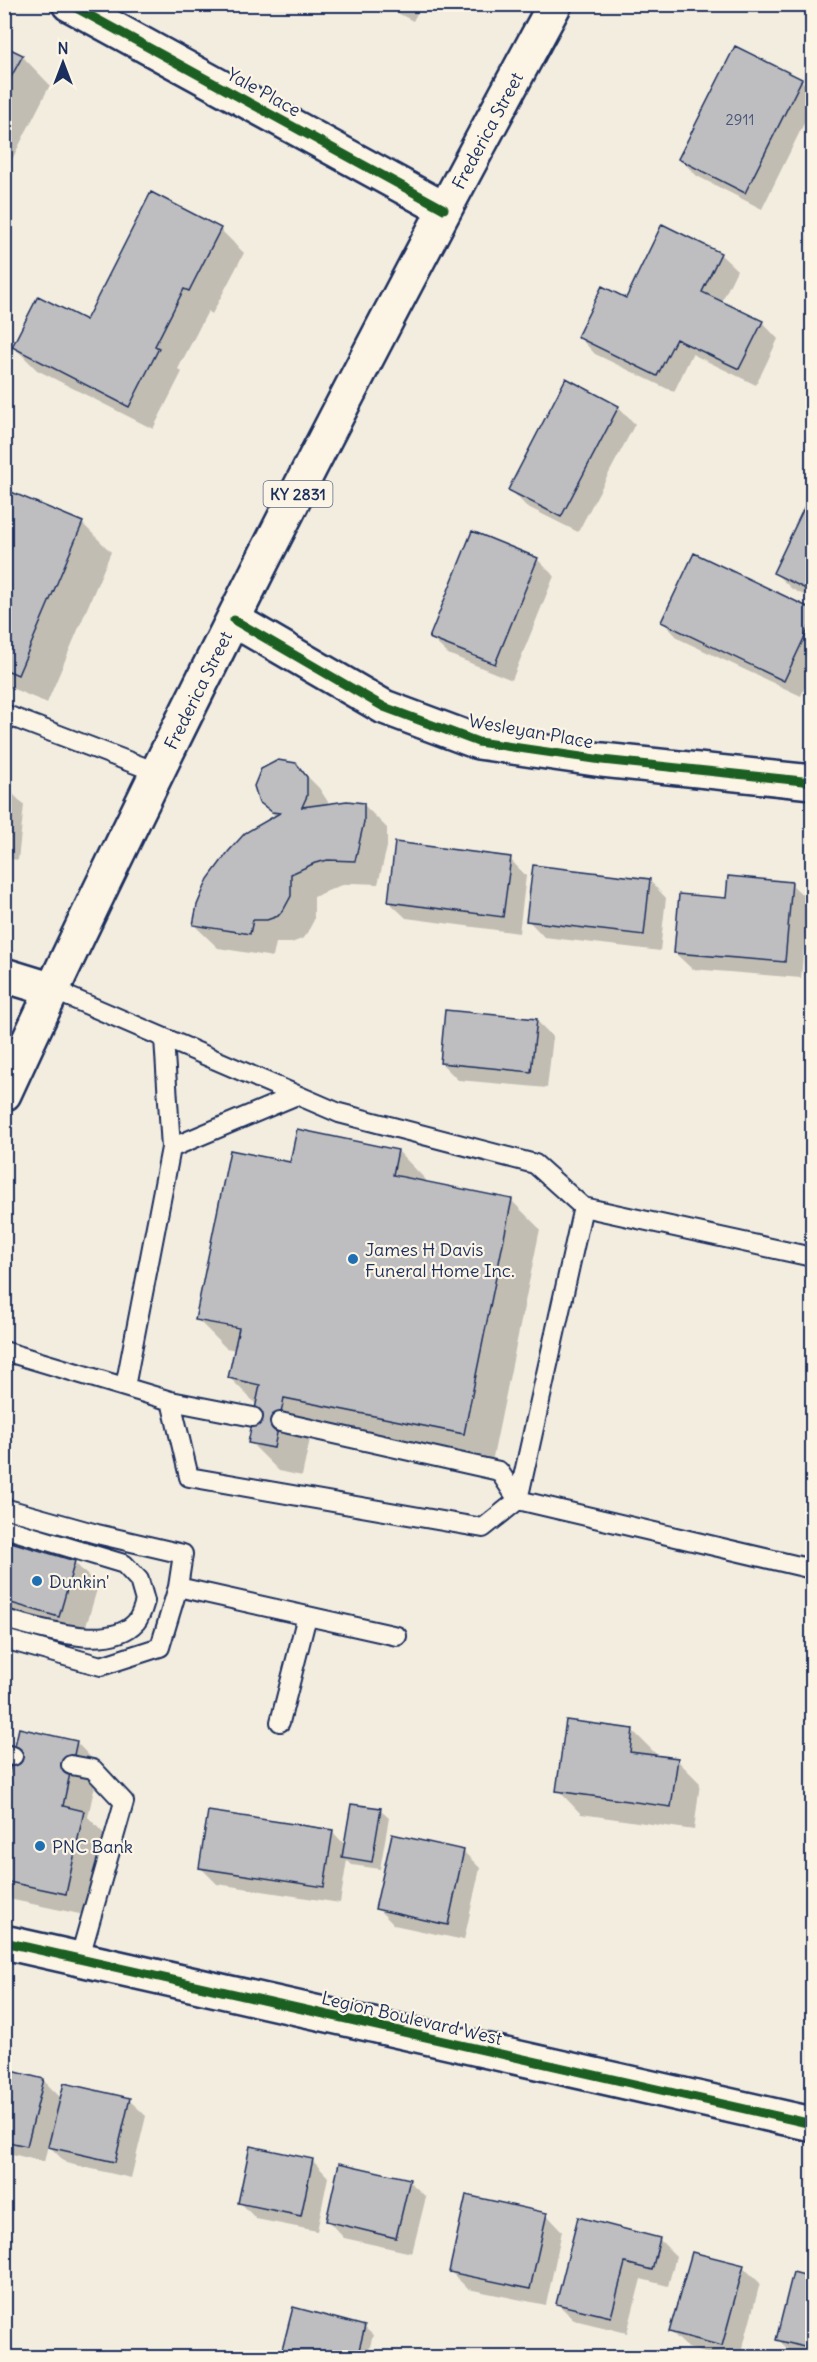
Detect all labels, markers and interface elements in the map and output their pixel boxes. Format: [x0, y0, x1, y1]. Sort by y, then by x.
north arrow [33, 33, 93, 93]
text: N [57, 38, 69, 58]
street label: Yale Place [223, 62, 305, 122]
street label: Frederica Street [446, 68, 528, 193]
house number: 2911 [726, 110, 754, 129]
road number: KY 2831 [264, 481, 332, 507]
street label: Frederica Street [159, 627, 237, 753]
street label: Wesleyan Place [467, 709, 595, 753]
place label: James H Davis Funeral Home Inc. [365, 1238, 515, 1282]
marker: James H Davis Funeral Home Inc. [346, 1252, 360, 1266]
place label: Dunkin' [49, 1570, 110, 1593]
marker: Dunkin' [30, 1574, 44, 1588]
place label: PNC Bank [52, 1835, 133, 1858]
marker: PNC Bank [33, 1839, 47, 1853]
street label: Legion Boulevard West [319, 1986, 505, 2050]

